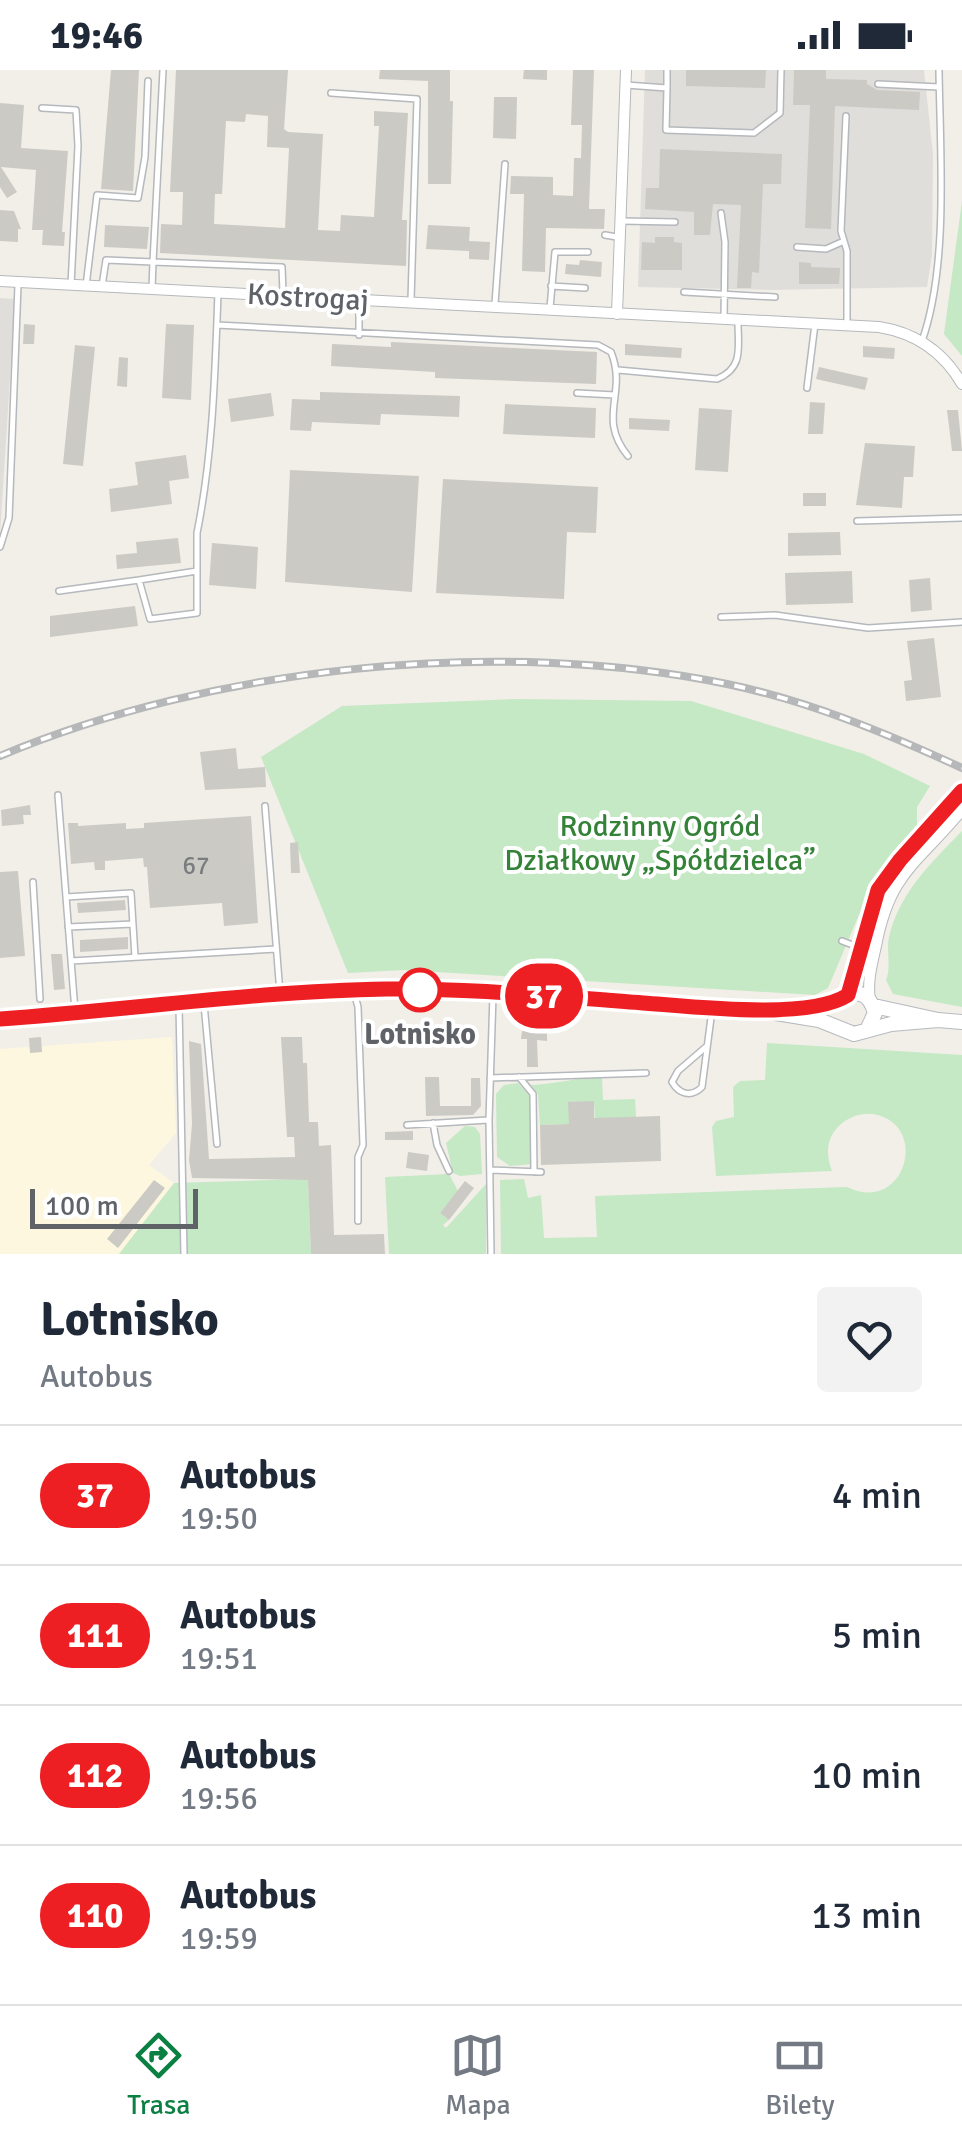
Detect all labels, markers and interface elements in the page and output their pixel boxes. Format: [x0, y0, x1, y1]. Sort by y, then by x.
text: 19:46 [50, 12, 143, 59]
street label: Kostrogaj [246, 276, 370, 319]
park label: Rodzinny Ogród Działkowy „Spółdzielca” [504, 808, 816, 879]
house number: 67 [182, 850, 210, 881]
line badge: 37 [499, 964, 589, 1028]
marker: Lotnisko [399, 969, 441, 1011]
text: 37 [525, 975, 563, 1018]
place label: Lotnisko [364, 1016, 476, 1053]
scale bar [30, 1184, 198, 1228]
text: 100 m [45, 1189, 119, 1223]
button: heart [817, 1287, 922, 1392]
text: Lotnisko [40, 1290, 219, 1349]
text: Autobus [40, 1357, 153, 1396]
text: Autobus [180, 1452, 316, 1499]
text: 4 min [832, 1472, 922, 1519]
text: 37 [76, 1474, 114, 1517]
text: 19:50 [180, 1499, 258, 1538]
text: Autobus [180, 1592, 316, 1639]
text: 5 min [832, 1612, 922, 1659]
text: 111 [67, 1614, 123, 1657]
text: 19:51 [180, 1639, 258, 1678]
text: Autobus [180, 1732, 316, 1779]
text: 10 min [811, 1752, 922, 1799]
text: 112 [67, 1754, 123, 1797]
text: 19:56 [180, 1779, 258, 1818]
text: Autobus [180, 1872, 316, 1919]
text: 13 min [811, 1892, 922, 1939]
text: 110 [67, 1894, 123, 1937]
text: 19:59 [180, 1919, 258, 1958]
tab: Trasa [127, 2028, 190, 2122]
tab: Mapa [445, 2028, 511, 2122]
tab: Bilety [765, 2028, 835, 2122]

